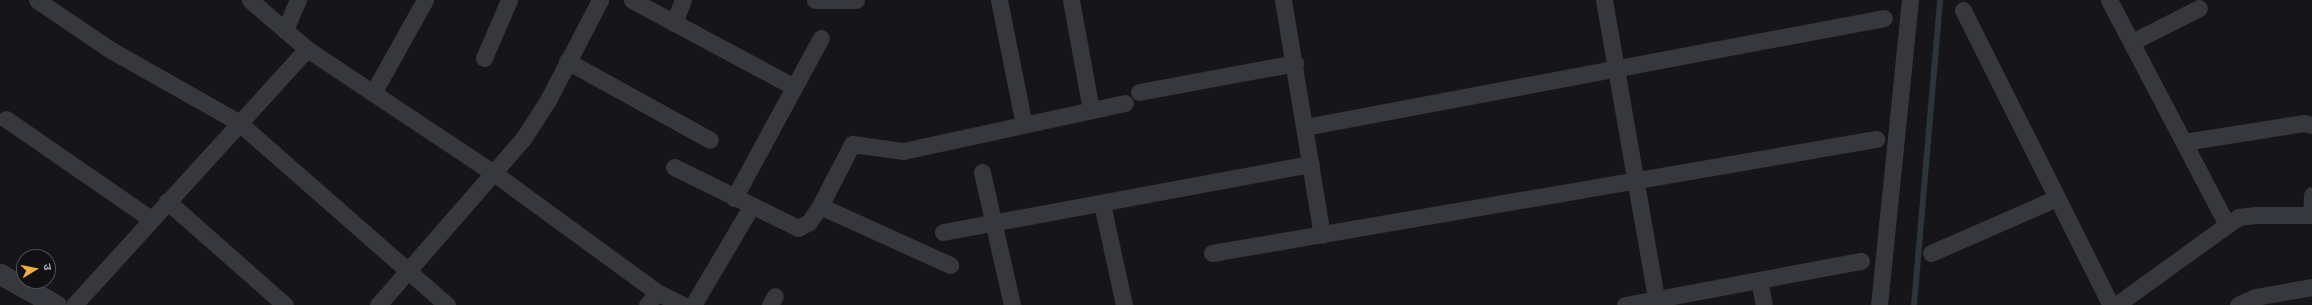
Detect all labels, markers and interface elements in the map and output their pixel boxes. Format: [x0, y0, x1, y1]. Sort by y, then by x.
north arrow [16, 249, 56, 289]
text: उ [40, 263, 54, 271]

